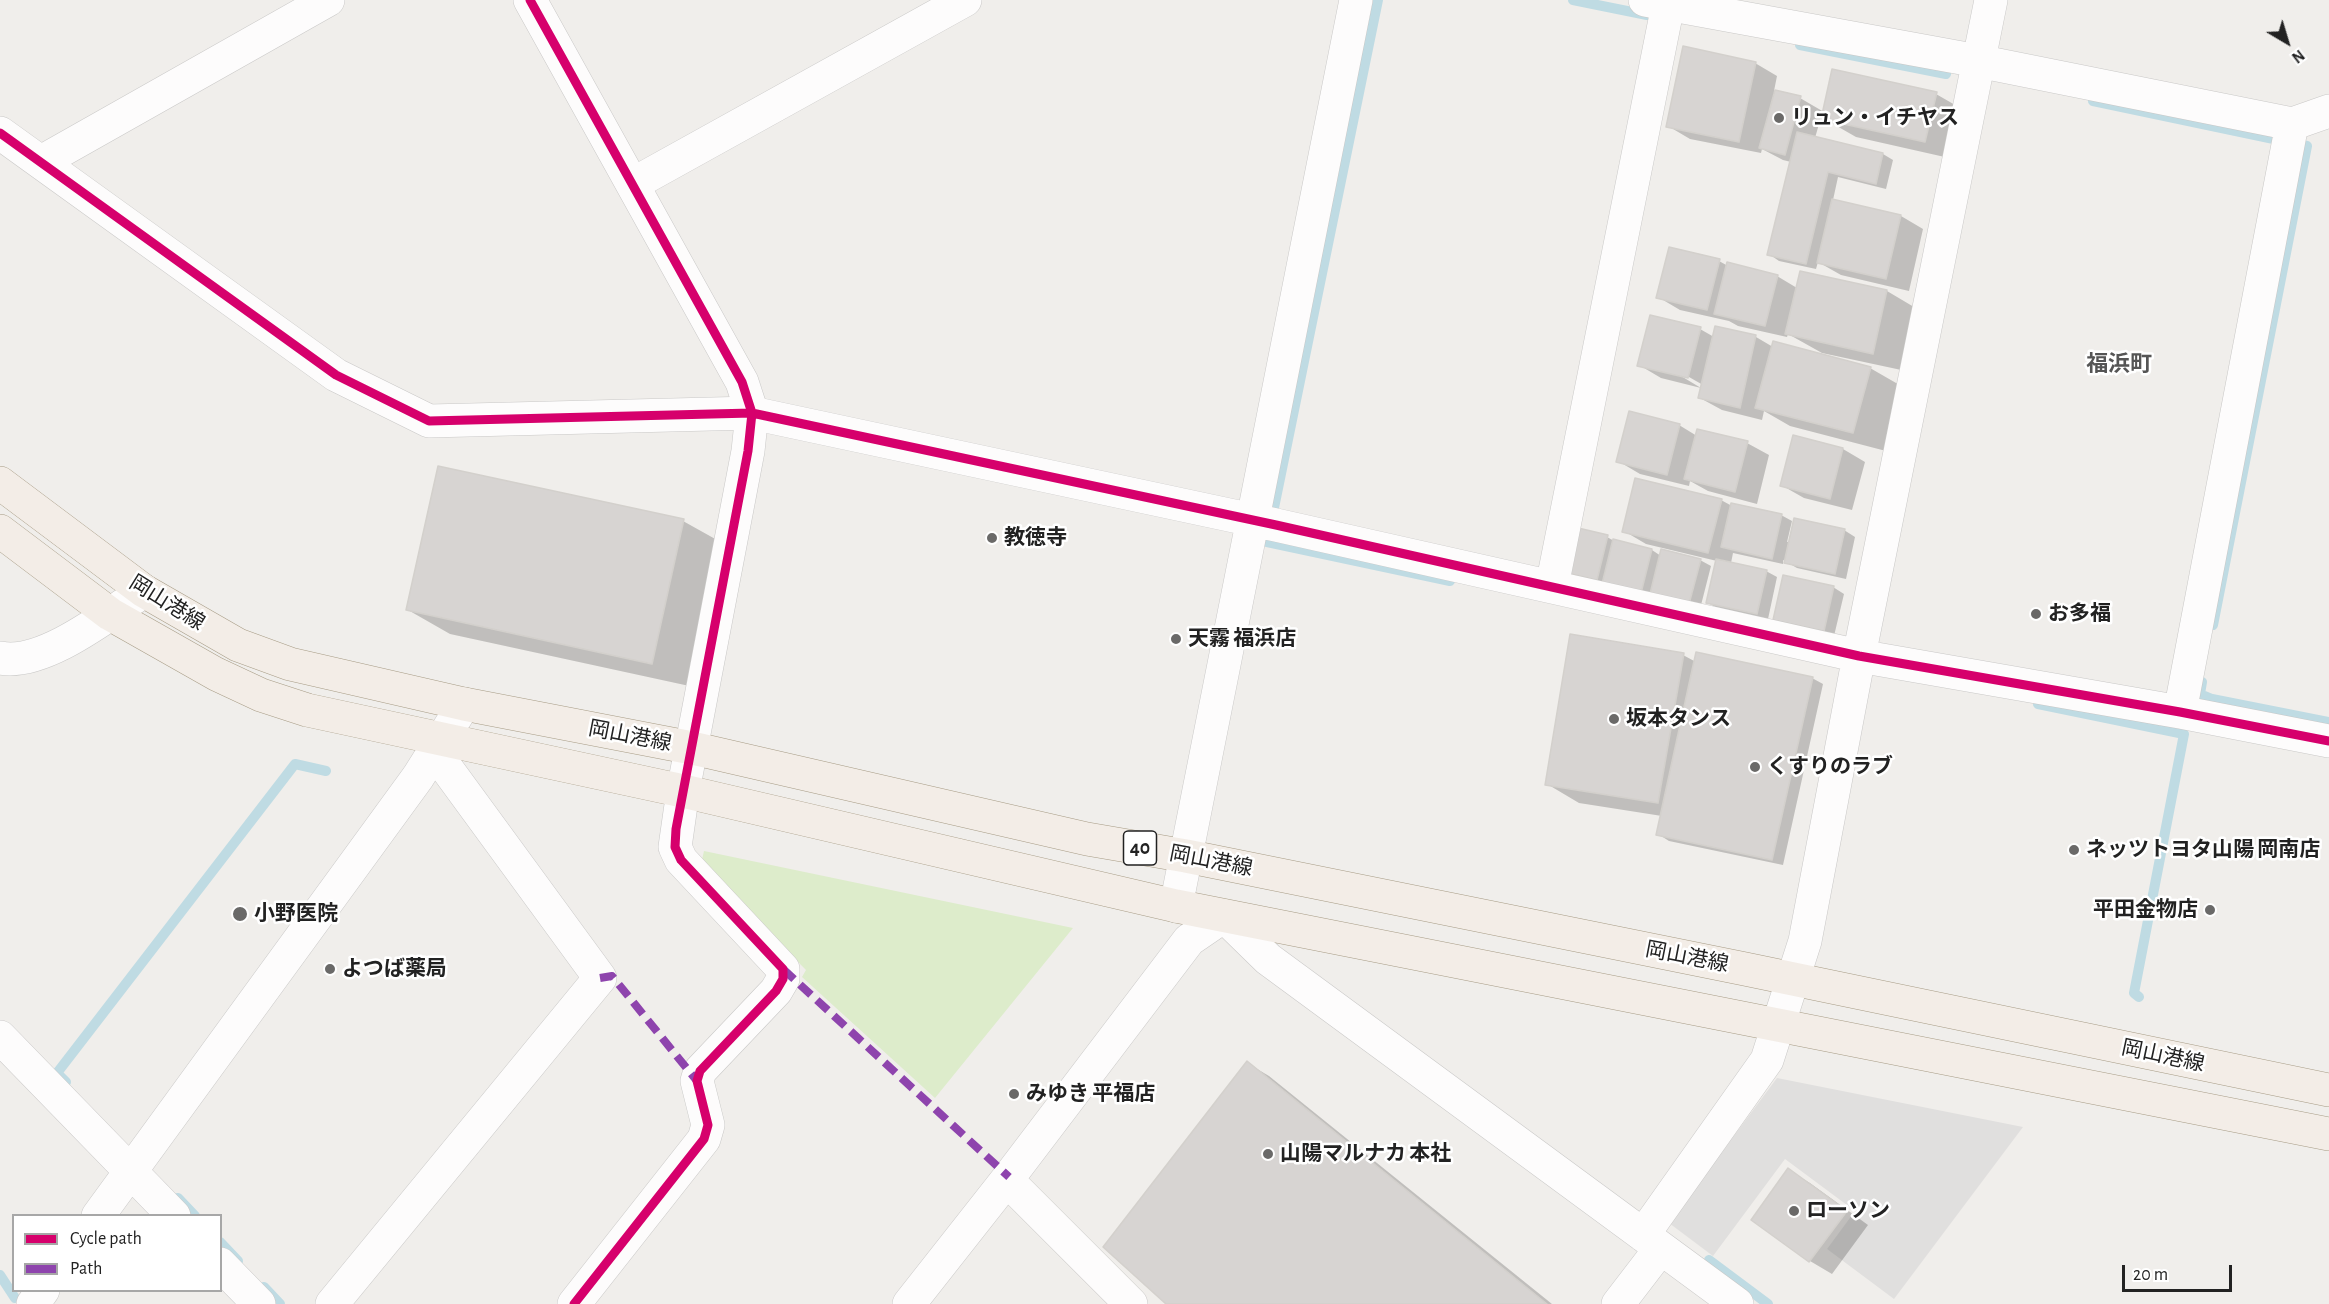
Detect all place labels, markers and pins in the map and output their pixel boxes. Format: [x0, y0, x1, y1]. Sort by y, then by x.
place label: リュン・イチヤス [1791, 105, 1959, 131]
marker: リュン・イチヤス [1772, 111, 1786, 125]
place label: 教徳寺 [1004, 525, 1067, 551]
marker: 教徳寺 [985, 531, 999, 545]
place label: お多福 [2048, 601, 2111, 627]
marker: お多福 [2029, 607, 2043, 621]
place label: 天霧 福浜店 [1188, 626, 1296, 652]
marker: 天霧 福浜店 [1169, 632, 1183, 646]
place label: 坂本タンス [1626, 706, 1731, 732]
marker: 坂本タンス [1607, 712, 1621, 726]
place label: くすりのラブ [1767, 754, 1893, 780]
marker: くすりのラブ [1748, 760, 1762, 774]
place label: ネッツトヨタ山陽 岡南店 [2086, 837, 2320, 863]
marker: ネッツトヨタ山陽 岡南店 [2067, 843, 2081, 857]
place label: 平田金物店 [2093, 897, 2198, 923]
place label: 小野医院 [254, 901, 338, 927]
marker: 平田金物店 [2203, 903, 2217, 917]
marker: 小野医院 [231, 905, 249, 923]
place label: よつば薬局 [342, 956, 447, 982]
marker: よつば薬局 [323, 962, 337, 976]
place label: みゆき 平福店 [1026, 1081, 1155, 1107]
marker: みゆき 平福店 [1007, 1087, 1021, 1101]
place label: 山陽マルナカ 本社 [1280, 1141, 1451, 1167]
marker: 山陽マルナカ 本社 [1261, 1147, 1275, 1161]
place label: ローソン [1806, 1198, 1890, 1224]
marker: ローソン [1787, 1204, 1801, 1218]

